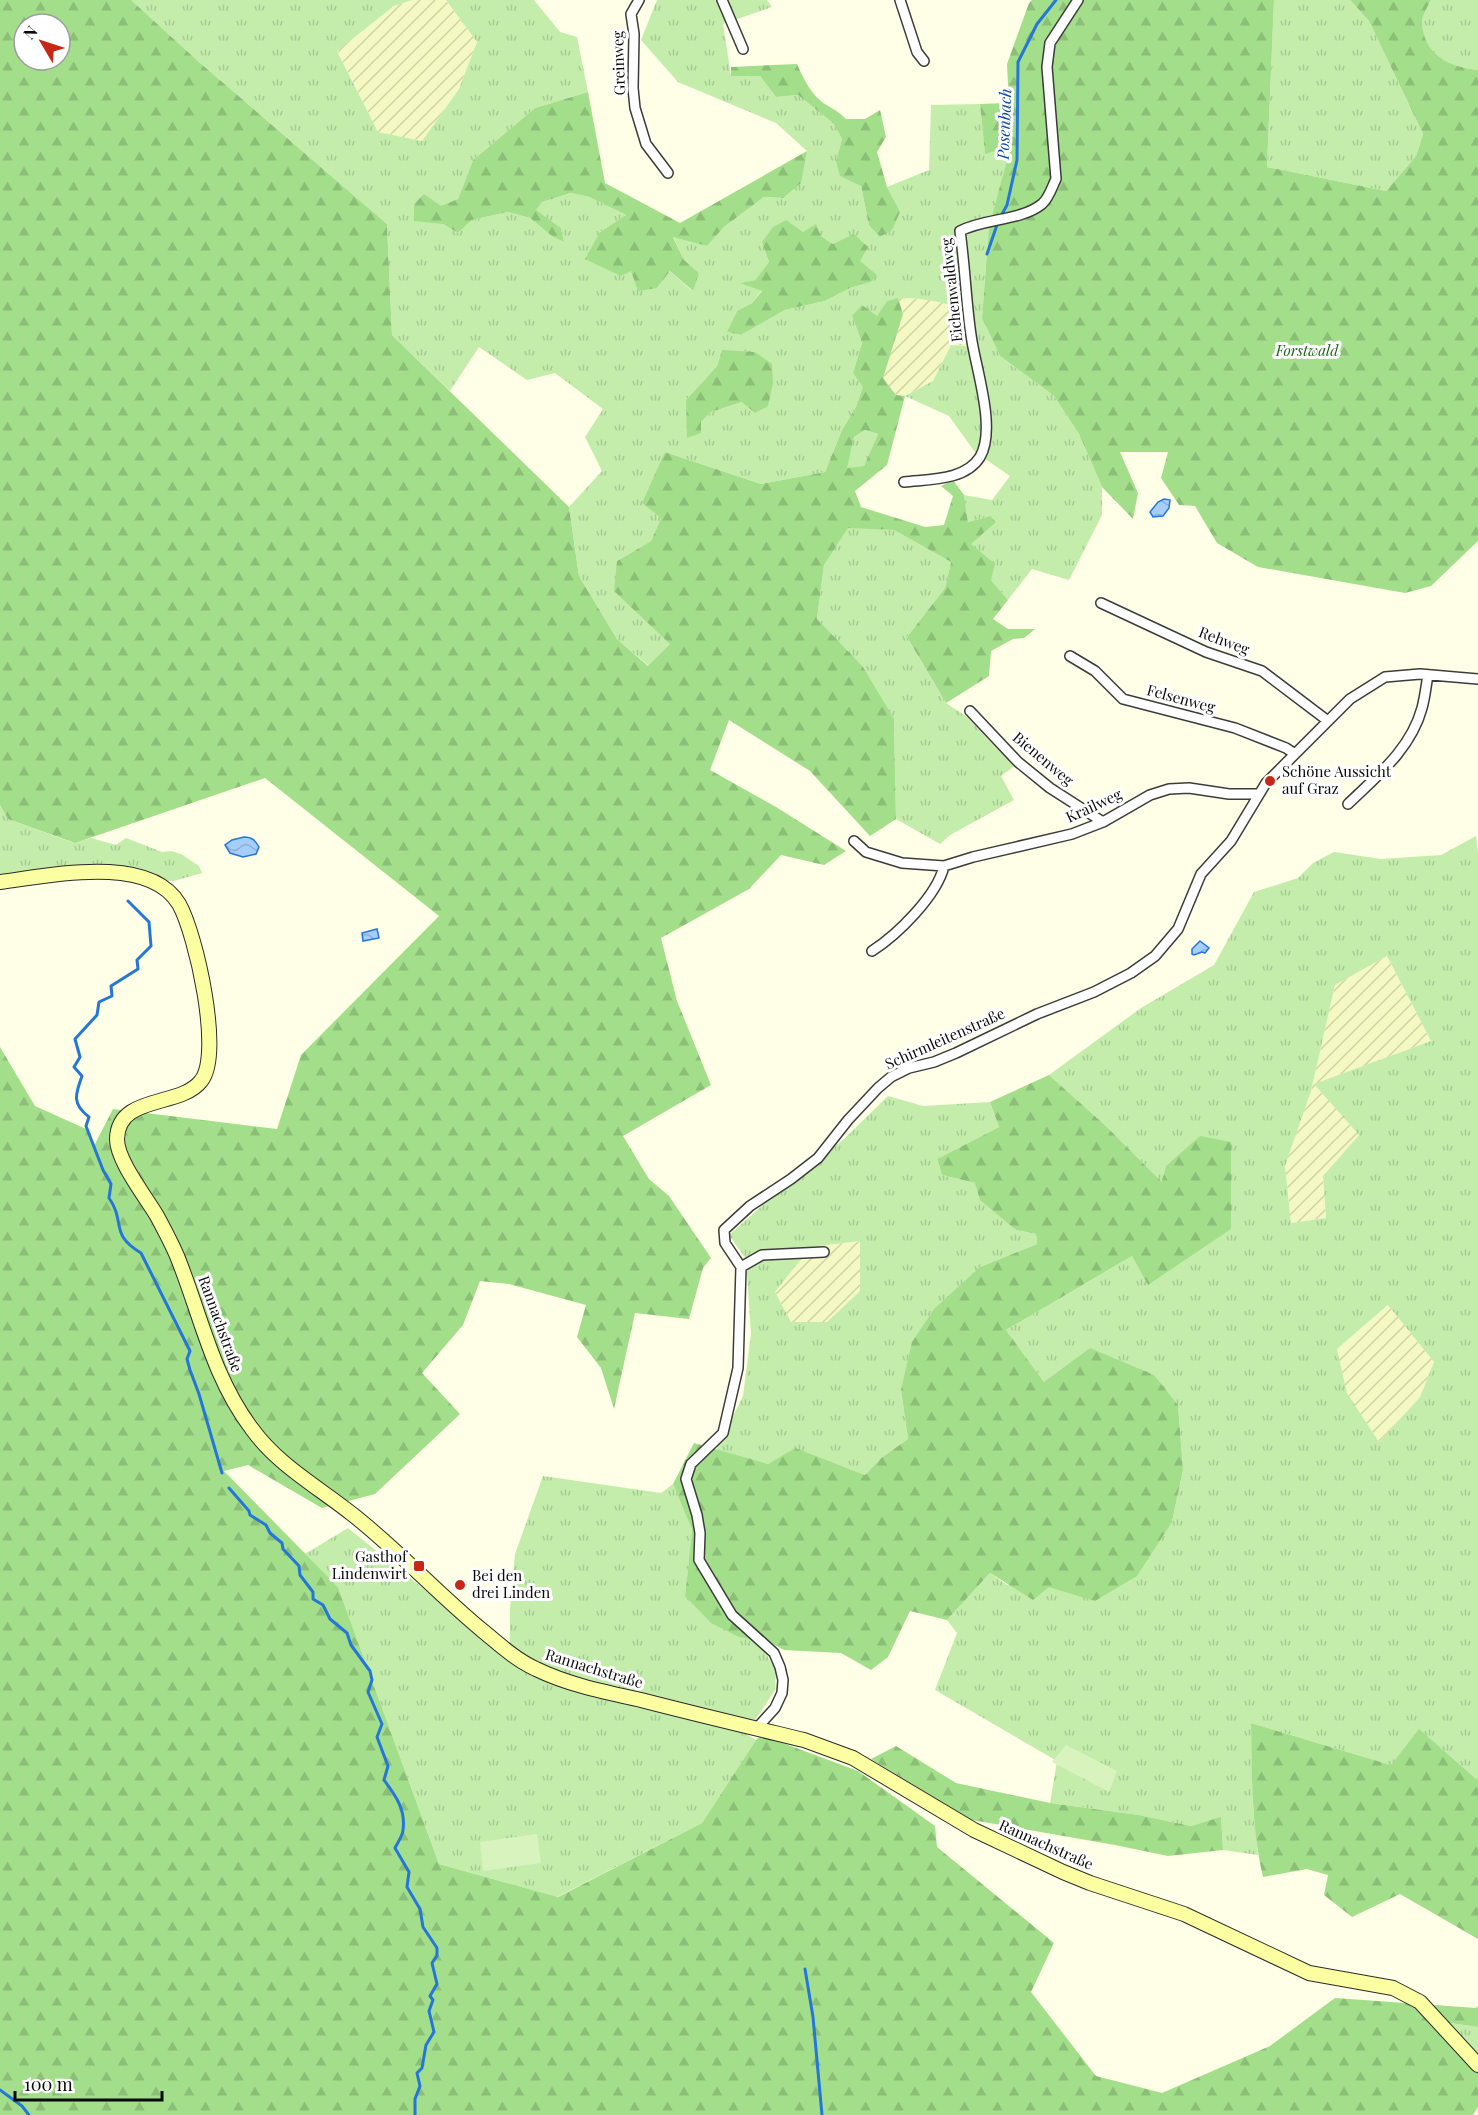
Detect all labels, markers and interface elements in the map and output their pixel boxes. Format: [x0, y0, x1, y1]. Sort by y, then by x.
north arrow [12, 12, 72, 72]
text: N [18, 21, 42, 43]
street label: Greinweg [607, 30, 629, 96]
water label: Posenbach [992, 88, 1015, 161]
street label: Eichenwaldweg [936, 237, 966, 343]
park label: Forstwald [1275, 340, 1339, 360]
street label: Rehweg [1196, 621, 1253, 659]
street label: Felsenweg [1145, 679, 1218, 717]
street label: Bienenweg [1009, 727, 1078, 790]
place label: Schöne Aussicht auf Graz [1282, 761, 1392, 798]
marker: Schöne Aussicht auf Graz [1263, 774, 1277, 788]
street label: Krailweg [1062, 783, 1125, 827]
street label: Schirmleitenstraße [882, 1003, 1008, 1073]
street label: Rannachstraße [194, 1273, 248, 1375]
place label: Gasthof Lindenwirt [332, 1546, 408, 1583]
marker: Gasthof Lindenwirt [412, 1559, 426, 1573]
place label: Bei den drei Linden [472, 1565, 550, 1602]
marker: Bei den drei Linden [453, 1578, 467, 1592]
street label: Rannachstraße [543, 1644, 646, 1692]
street label: Rannachstraße [996, 1814, 1097, 1874]
scale bar [15, 2064, 162, 2102]
text: 100 m [24, 2072, 73, 2096]

